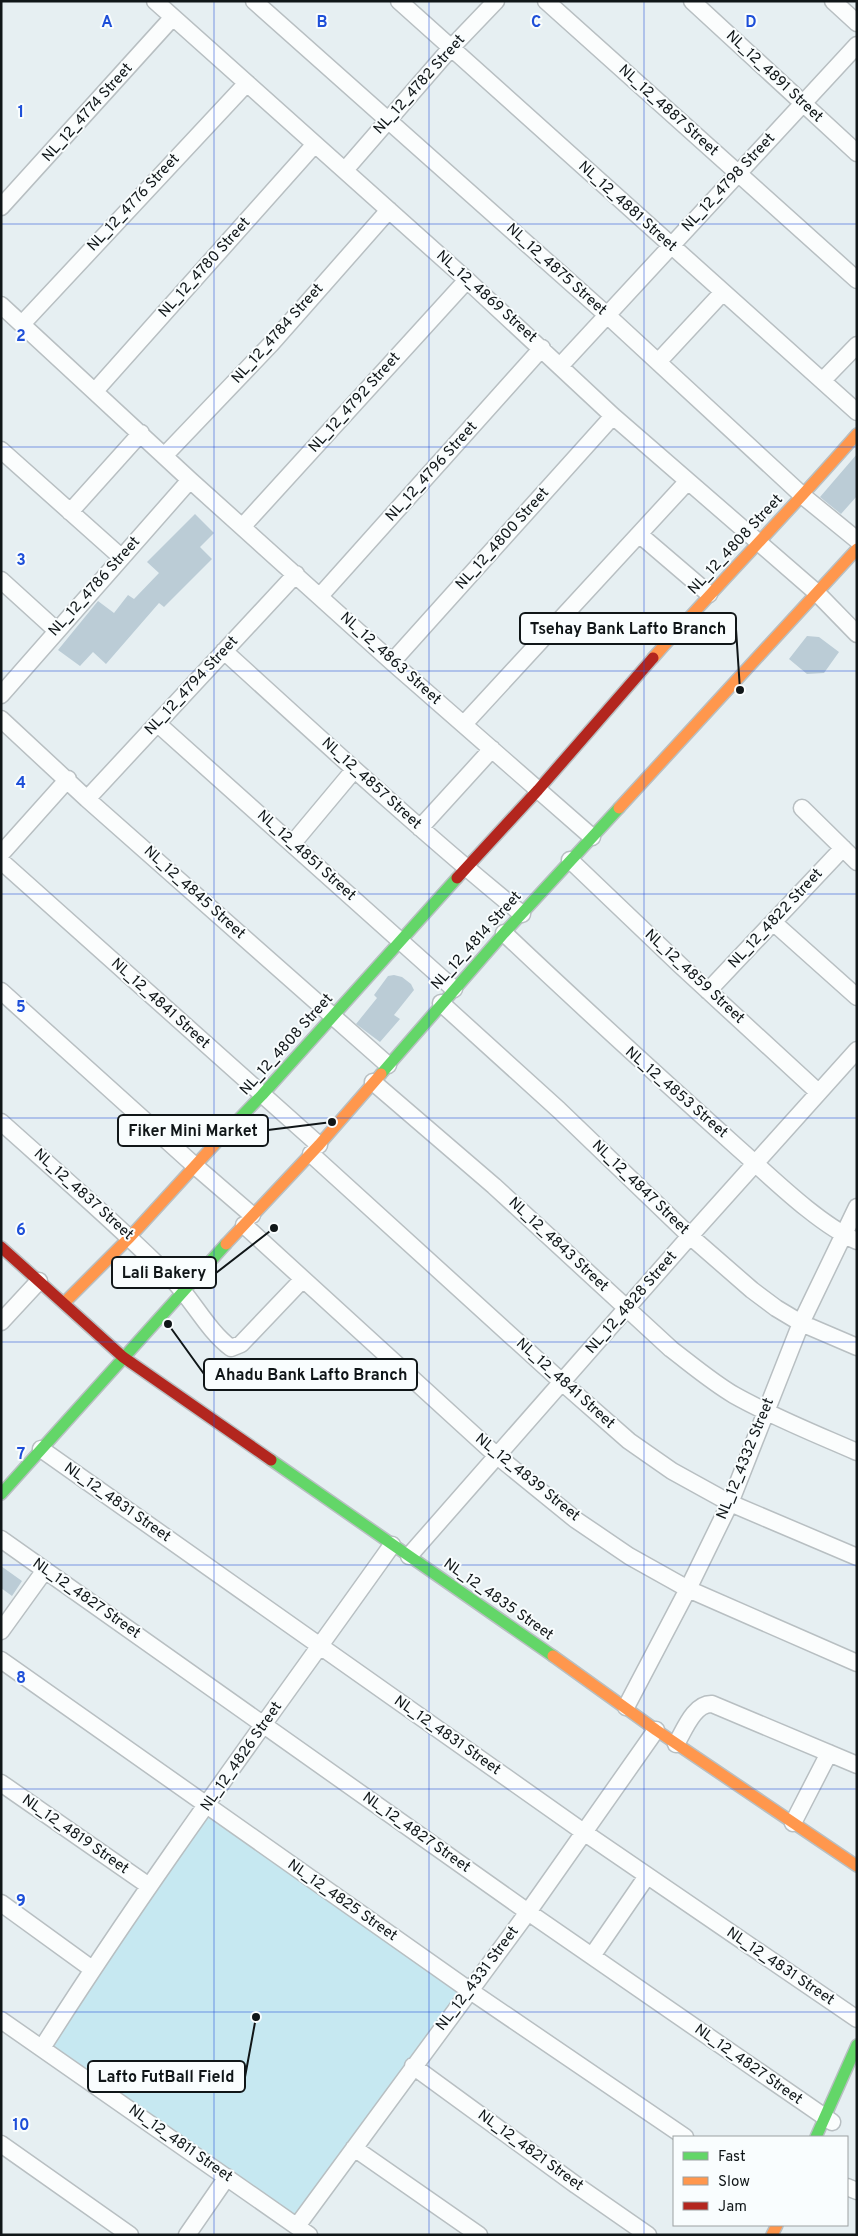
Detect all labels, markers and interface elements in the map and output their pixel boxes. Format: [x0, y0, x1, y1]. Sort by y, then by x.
text: A [101, 13, 113, 33]
text: B [316, 13, 328, 33]
text: C [531, 13, 541, 33]
text: D [745, 13, 757, 33]
street label: NL_12_4891 Street [721, 27, 827, 127]
street label: NL_12_4782 Street [370, 31, 470, 139]
street label: NL_12_4774 Street [39, 60, 137, 166]
street label: NL_12_4887 Street [614, 61, 722, 161]
text: 1 [18, 103, 24, 123]
street label: NL_12_4798 Street [678, 130, 780, 236]
street label: NL_12_4776 Street [84, 150, 184, 256]
street label: NL_12_4881 Street [574, 158, 680, 256]
street label: NL_12_4780 Street [155, 214, 255, 322]
street label: NL_12_4875 Street [502, 220, 610, 320]
street label: NL_12_4869 Street [432, 247, 540, 347]
street label: NL_12_4784 Street [228, 280, 328, 388]
text: 2 [16, 327, 26, 347]
street label: NL_12_4792 Street [305, 349, 405, 457]
street label: NL_12_4796 Street [382, 418, 482, 526]
street label: NL_12_4800 Street [452, 484, 554, 594]
street label: NL_12_4808 Street [685, 491, 787, 599]
street label: NL_12_4786 Street [45, 533, 145, 641]
text: 3 [16, 551, 26, 571]
street label: NL_12_4863 Street [335, 609, 445, 709]
callout: Tsehay Bank Lafto Branch [520, 613, 736, 644]
text: Tsehay Bank Lafto Branch [530, 620, 726, 640]
street label: NL_12_4794 Street [141, 633, 243, 739]
street label: NL_12_4857 Street [317, 734, 425, 834]
text: 4 [16, 774, 26, 794]
street label: NL_12_4851 Street [253, 807, 359, 905]
street label: NL_12_4845 Street [139, 842, 249, 944]
street label: NL_12_4822 Street [725, 865, 827, 973]
street label: NL_12_4814 Street [428, 888, 526, 994]
street label: NL_12_4859 Street [640, 926, 748, 1028]
street label: NL_12_4841 Street [107, 955, 213, 1053]
street label: NL_12_4808 Street [236, 990, 338, 1100]
text: 5 [16, 998, 26, 1018]
street label: NL_12_4853 Street [621, 1043, 731, 1143]
callout: Fiker Mini Market [118, 1115, 268, 1146]
text: Fiker Mini Market [128, 1122, 258, 1142]
street label: NL_12_4847 Street [587, 1137, 693, 1239]
street label: NL_12_4837 Street [29, 1145, 137, 1245]
street label: NL_12_4843 Street [504, 1194, 612, 1296]
text: 6 [16, 1221, 26, 1241]
street label: NL_12_4828 Street [582, 1248, 682, 1358]
callout: Lali Bakery [112, 1257, 216, 1288]
text: Lali Bakery [122, 1264, 206, 1284]
street label: NL_12_4841 Street [512, 1335, 618, 1433]
callout: Ahadu Bank Lafto Branch [204, 1359, 417, 1390]
text: Ahadu Bank Lafto Branch [215, 1366, 407, 1386]
street label: NL_12_4332 Street [713, 1395, 779, 1523]
street label: NL_12_4839 Street [471, 1430, 583, 1526]
text: 7 [17, 1445, 25, 1465]
street label: NL_12_4831 Street [60, 1459, 174, 1547]
street label: NL_12_4827 Street [28, 1555, 144, 1643]
street label: NL_12_4835 Street [439, 1555, 557, 1645]
text: 8 [16, 1669, 26, 1689]
street label: NL_12_4831 Street [390, 1692, 504, 1780]
street label: NL_12_4826 Street [197, 1698, 287, 1816]
street label: NL_12_4827 Street [358, 1789, 474, 1877]
street label: NL_12_4819 Street [18, 1791, 132, 1879]
street label: NL_12_4825 Street [283, 1856, 401, 1946]
text: 9 [16, 1892, 26, 1912]
street label: NL_12_4331 Street [432, 1923, 524, 2035]
street label: NL_12_4831 Street [722, 1924, 838, 2010]
street label: NL_12_4827 Street [690, 2021, 806, 2109]
callout: Lafto FutBall Field [88, 2061, 245, 2092]
text: Lafto FutBall Field [98, 2068, 234, 2088]
street label: NL_12_4811 Street [124, 2101, 236, 2187]
street label: NL_12_4821 Street [473, 2106, 587, 2196]
text: 10 [13, 2116, 29, 2136]
legend [673, 2136, 848, 2226]
text: Fast [718, 2148, 746, 2167]
text: Slow [718, 2173, 750, 2192]
text: Jam [718, 2198, 747, 2217]

